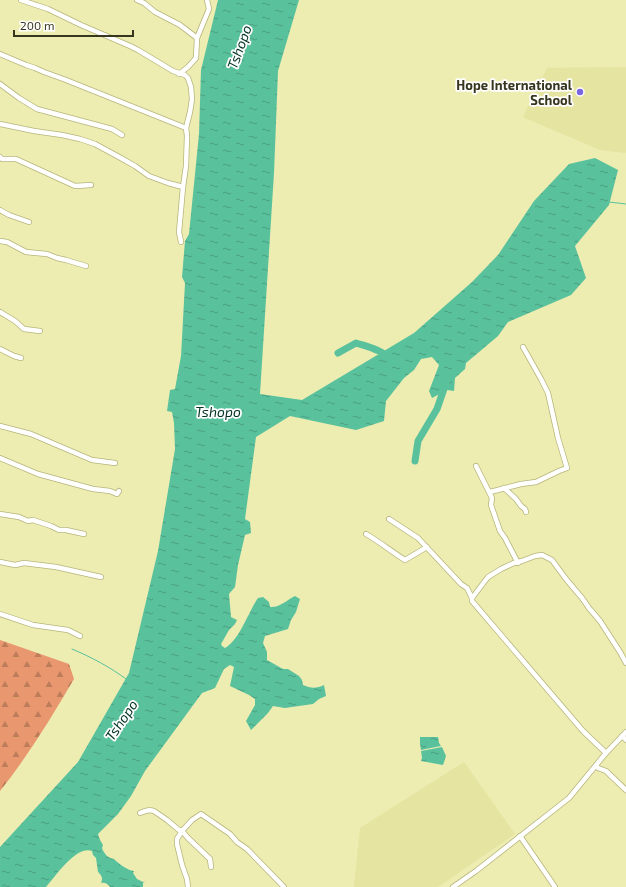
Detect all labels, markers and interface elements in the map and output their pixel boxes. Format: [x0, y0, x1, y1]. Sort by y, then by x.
scale bar [14, 12, 133, 38]
text: 200 m [20, 18, 54, 32]
water label: Tshopo [223, 23, 255, 71]
place label: Hope International School [456, 77, 573, 108]
marker: Hope International School [575, 87, 585, 97]
water label: Tshopo [195, 403, 241, 420]
water label: Tshopo [101, 696, 141, 744]

